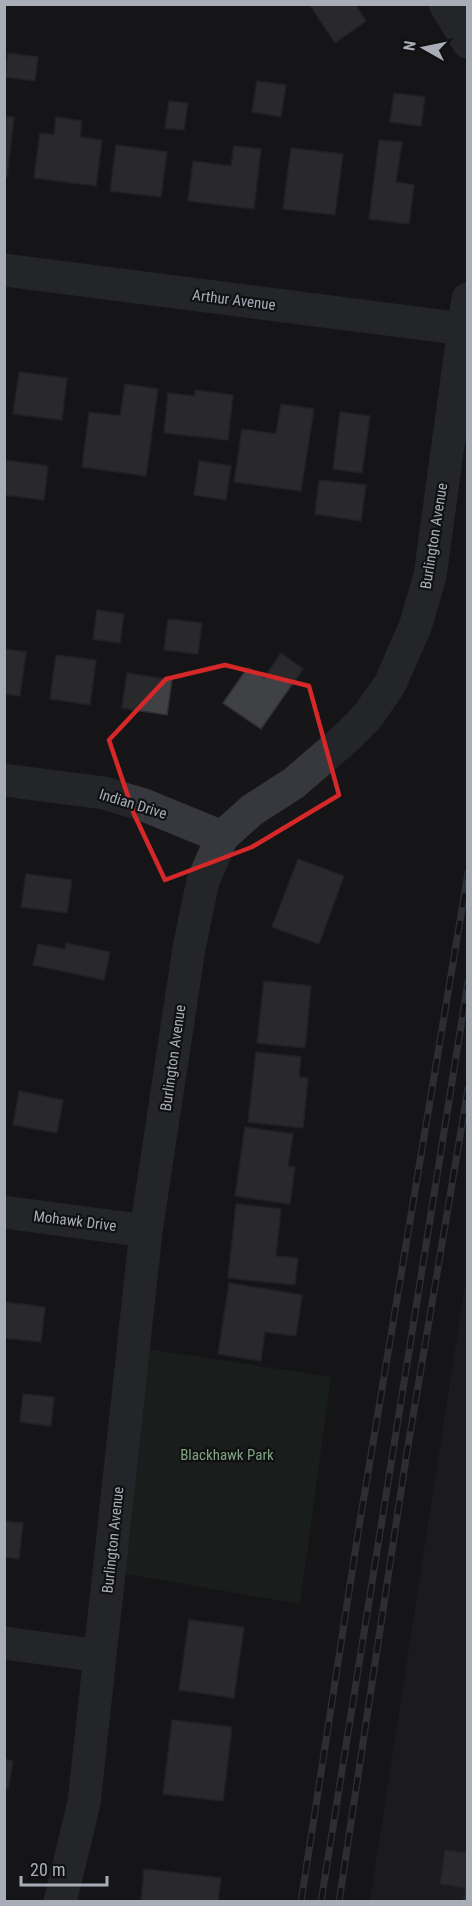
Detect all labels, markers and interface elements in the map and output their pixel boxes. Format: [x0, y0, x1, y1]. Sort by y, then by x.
north arrow [394, 18, 454, 78]
text: N [400, 39, 420, 52]
street label: Arthur Avenue [191, 286, 277, 314]
street label: Burlington Avenue [417, 482, 451, 590]
street label: Indian Drive [97, 785, 169, 823]
street label: Burlington Avenue [157, 1004, 189, 1112]
street label: Mohawk Drive [33, 1207, 117, 1235]
park label: Blackhawk Park [180, 1446, 274, 1464]
street label: Burlington Avenue [98, 1486, 128, 1594]
scale bar [21, 1849, 106, 1887]
text: 20 m [30, 1859, 65, 1880]

